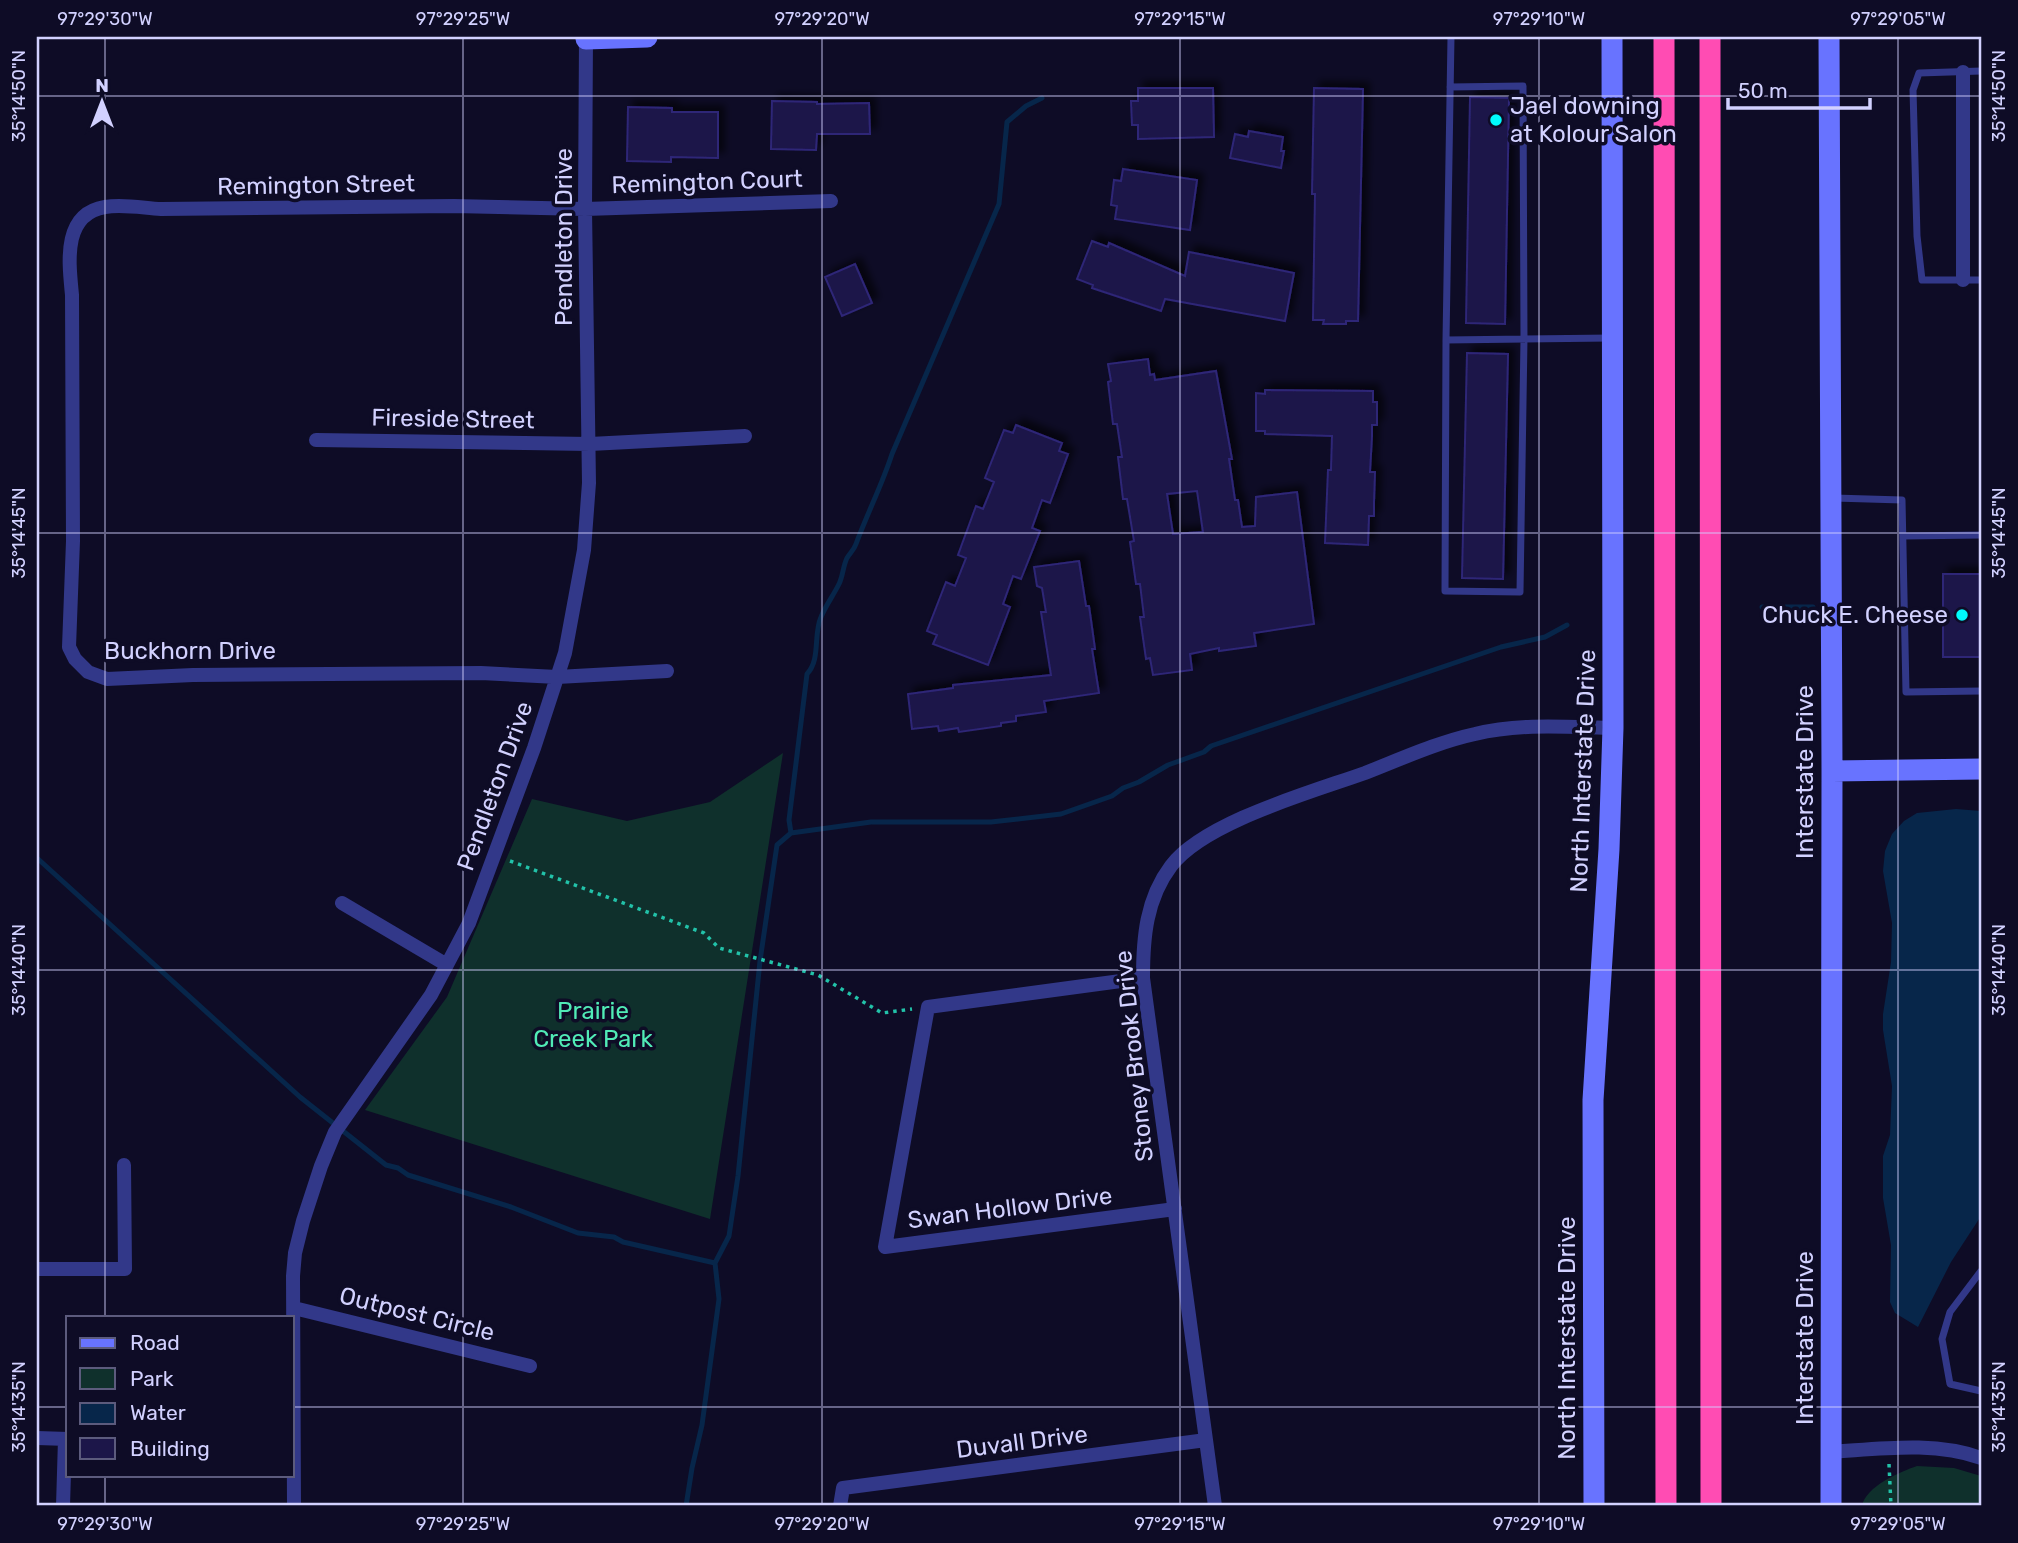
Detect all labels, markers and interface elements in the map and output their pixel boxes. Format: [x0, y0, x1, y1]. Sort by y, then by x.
text: 97°29'30"W [57, 8, 153, 30]
text: 97°29'25"W [416, 8, 510, 30]
text: 97°29'20"W [774, 8, 870, 30]
text: 97°29'15"W [1134, 8, 1226, 30]
text: 97°29'10"W [1493, 8, 1585, 30]
text: 97°29'05"W [1850, 8, 1946, 30]
text: 35°14'50"N [8, 50, 30, 142]
text: 35°14'50"N [1988, 50, 2010, 142]
north arrow [66, 66, 136, 136]
scale bar [1728, 66, 1869, 110]
text: N [95, 74, 109, 97]
text: 50 m [1738, 78, 1788, 103]
place label: Jael downing at Kolour Salon [1510, 92, 1677, 148]
marker: Jael downing at Kolour Salon [1488, 112, 1504, 128]
street label: Pendleton Drive [550, 148, 578, 326]
street label: Remington Court [611, 165, 803, 199]
street label: Remington Street [217, 169, 415, 201]
street label: Fireside Street [371, 404, 535, 434]
text: 35°14'45"N [8, 487, 30, 579]
text: 35°14'45"N [1988, 487, 2010, 579]
place label: Chuck E. Cheese [1762, 601, 1948, 629]
marker: Chuck E. Cheese [1954, 607, 1970, 623]
street label: Buckhorn Drive [104, 637, 276, 665]
street label: North Interstate Drive [1565, 649, 1601, 893]
street label: Interstate Drive [1791, 685, 1819, 859]
street label: Pendleton Drive [451, 698, 539, 874]
text: 35°14'40"N [8, 924, 30, 1016]
text: 35°14'40"N [1988, 924, 2010, 1016]
street label: Stoney Brook Drive [1109, 949, 1159, 1163]
park label: Prairie Creek Park [533, 997, 653, 1053]
street label: Swan Hollow Drive [906, 1182, 1114, 1234]
street label: North Interstate Drive [1553, 1216, 1581, 1460]
street label: Interstate Drive [1791, 1251, 1819, 1425]
street label: Outpost Circle [337, 1281, 497, 1347]
legend [66, 1316, 294, 1476]
text: Road [130, 1330, 180, 1355]
text: 35°14'35"N [8, 1361, 30, 1453]
text: 35°14'35"N [1988, 1361, 2010, 1453]
text: Park [130, 1366, 174, 1391]
text: Water [130, 1400, 186, 1425]
street label: Duvall Drive [955, 1420, 1089, 1464]
text: Building [130, 1436, 210, 1461]
text: 97°29'30"W [57, 1513, 153, 1535]
text: 97°29'25"W [416, 1513, 510, 1535]
text: 97°29'20"W [774, 1513, 870, 1535]
text: 97°29'15"W [1134, 1513, 1226, 1535]
text: 97°29'10"W [1493, 1513, 1585, 1535]
text: 97°29'05"W [1850, 1513, 1946, 1535]

